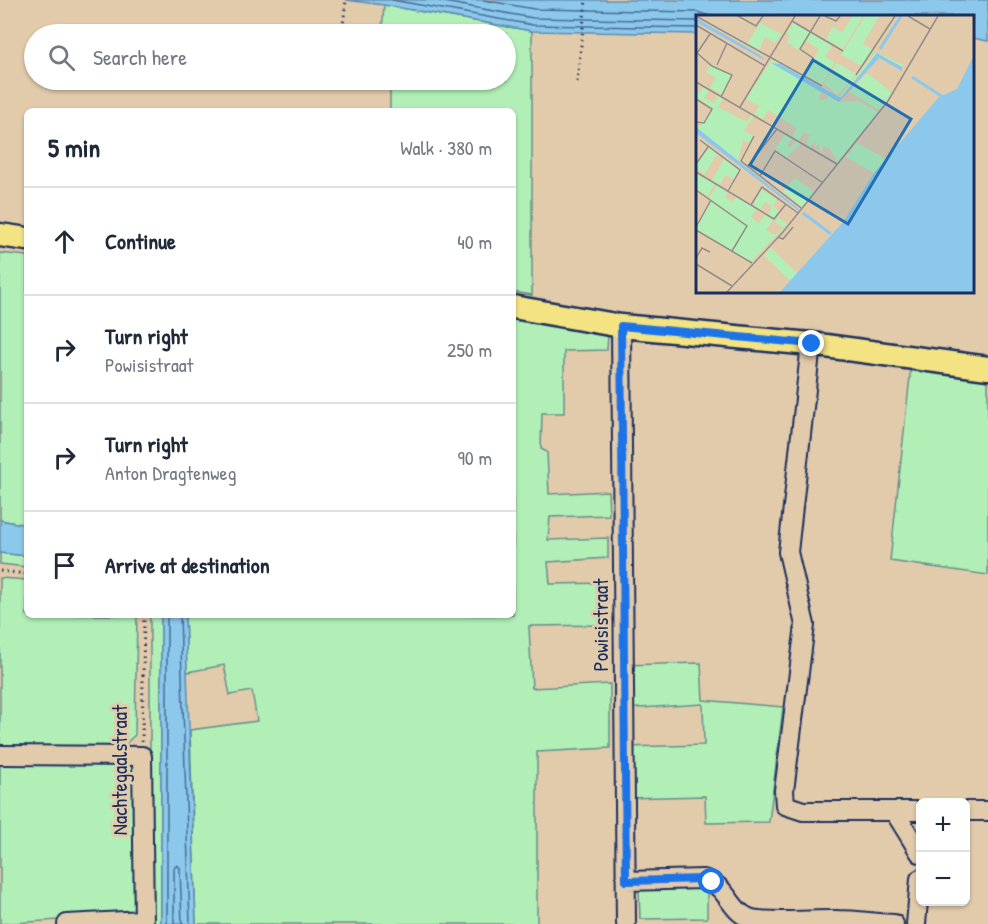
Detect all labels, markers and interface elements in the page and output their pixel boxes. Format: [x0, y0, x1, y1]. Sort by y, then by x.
inset map [696, 15, 973, 292]
search box [24, 24, 516, 90]
icon: search [45, 41, 78, 74]
text: Search here [93, 42, 187, 72]
text: 5 min [48, 130, 100, 165]
text: Walk · 380 m [400, 134, 492, 161]
icon: ahead [48, 225, 81, 258]
text: Continue [105, 226, 176, 256]
text: 40 m [457, 228, 492, 255]
text: Turn right [105, 321, 188, 351]
route end [798, 330, 824, 356]
icon: right [48, 333, 81, 366]
text: 250 m [447, 336, 492, 363]
text: Powisistraat [105, 351, 193, 378]
text: Turn right [105, 429, 188, 459]
icon: right [48, 441, 81, 474]
text: 90 m [458, 444, 492, 471]
text: Anton Dragtenweg [105, 459, 236, 486]
icon: arrive [48, 549, 81, 582]
text: Arrive at destination [105, 550, 270, 580]
street label: Powisistraat [586, 578, 615, 671]
street label: Nachtegaalstraat [105, 704, 134, 835]
map controls [916, 798, 970, 906]
button: + [916, 798, 970, 852]
button: − [916, 852, 970, 906]
route start [698, 868, 724, 894]

